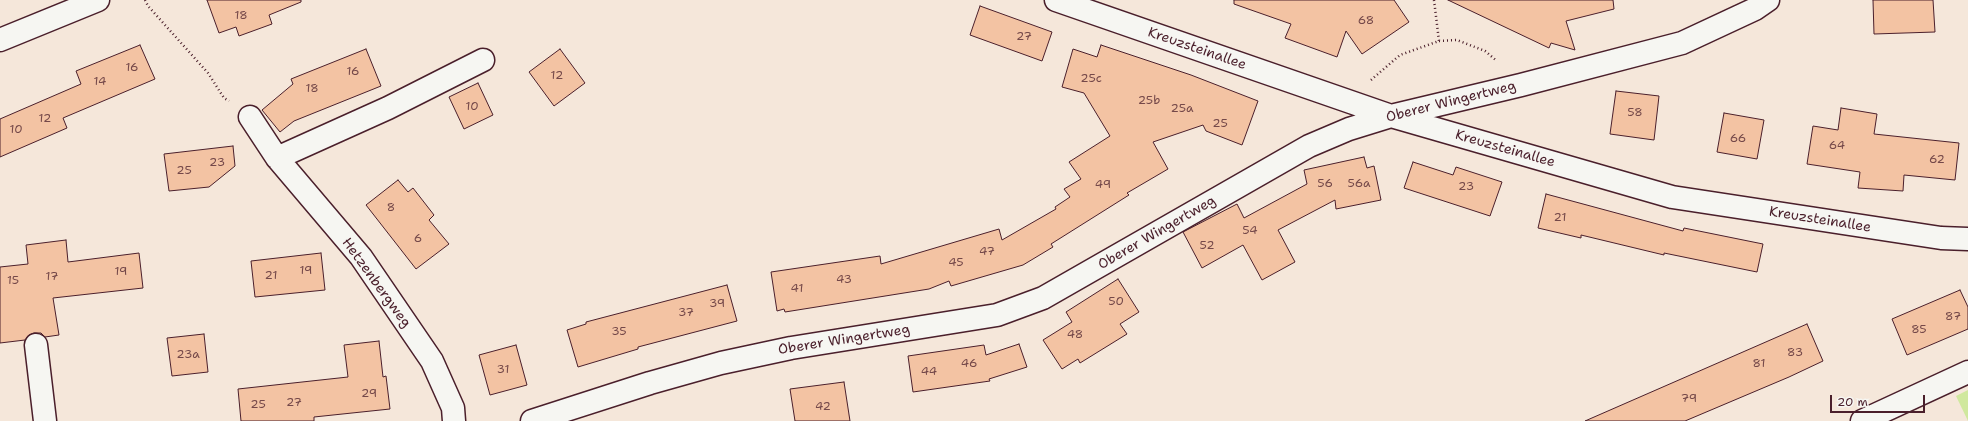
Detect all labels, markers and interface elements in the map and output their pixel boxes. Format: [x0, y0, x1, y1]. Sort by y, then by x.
house number: 18 [234, 9, 248, 23]
house number: 68 [1358, 14, 1374, 28]
street label: Kreuzsteinallee [1146, 24, 1248, 74]
house number: 27 [1016, 30, 1032, 44]
house number: 16 [125, 61, 139, 75]
house number: 16 [346, 65, 360, 79]
house number: 12 [551, 69, 563, 83]
house number: 25c [1080, 72, 1102, 86]
house number: 14 [94, 75, 106, 89]
street label: Oberer Wingertweg [1384, 78, 1518, 126]
house number: 18 [305, 82, 319, 96]
house number: 25b [1138, 94, 1160, 108]
house number: 10 [465, 100, 479, 114]
house number: 25a [1171, 102, 1193, 116]
house number: 58 [1627, 106, 1643, 120]
house number: 12 [39, 112, 51, 126]
house number: 25 [1212, 117, 1228, 131]
house number: 10 [9, 123, 23, 137]
street label: Kreuzsteinallee [1453, 127, 1557, 171]
house number: 66 [1730, 132, 1746, 146]
house number: 64 [1829, 139, 1845, 153]
house number: 62 [1929, 153, 1945, 167]
house number: 23 [209, 156, 225, 170]
house number: 25 [176, 164, 192, 178]
house number: 56 [1317, 177, 1333, 191]
house number: 56a [1348, 177, 1370, 191]
house number: 49 [1095, 178, 1111, 192]
house number: 23 [1458, 180, 1474, 194]
street label: Oberer Wingertweg [1095, 192, 1219, 274]
house number: 8 [387, 201, 395, 215]
street label: Kreuzsteinallee [1768, 204, 1872, 236]
house number: 21 [1554, 211, 1566, 225]
house number: 54 [1242, 224, 1258, 238]
house number: 6 [414, 232, 422, 246]
street label: Hetzenbergweg [338, 235, 414, 331]
house number: 52 [1199, 239, 1215, 253]
house number: 47 [979, 245, 995, 259]
house number: 45 [948, 256, 964, 270]
house number: 19 [300, 264, 312, 278]
house number: 19 [115, 265, 127, 279]
house number: 21 [265, 269, 277, 283]
house number: 17 [46, 270, 58, 284]
house number: 43 [836, 273, 852, 287]
house number: 15 [7, 274, 19, 288]
house number: 41 [791, 282, 803, 296]
house number: 50 [1108, 295, 1124, 309]
house number: 39 [709, 297, 725, 311]
house number: 37 [678, 306, 694, 320]
house number: 87 [1945, 310, 1961, 324]
street label: Oberer Wingertweg [777, 321, 911, 359]
house number: 85 [1911, 323, 1927, 337]
house number: 35 [611, 325, 627, 339]
house number: 48 [1067, 328, 1083, 342]
house number: 83 [1787, 346, 1803, 360]
house number: 23a [176, 348, 200, 362]
house number: 46 [961, 357, 977, 371]
house number: 81 [1753, 357, 1765, 371]
house number: 31 [497, 363, 509, 377]
house number: 44 [921, 365, 937, 379]
house number: 29 [361, 387, 377, 401]
scale bar [1832, 387, 1927, 413]
house number: 79 [1681, 392, 1697, 406]
text: 20 m [1837, 394, 1868, 410]
house number: 27 [286, 396, 302, 410]
house number: 25 [250, 398, 266, 412]
house number: 42 [815, 400, 831, 414]

